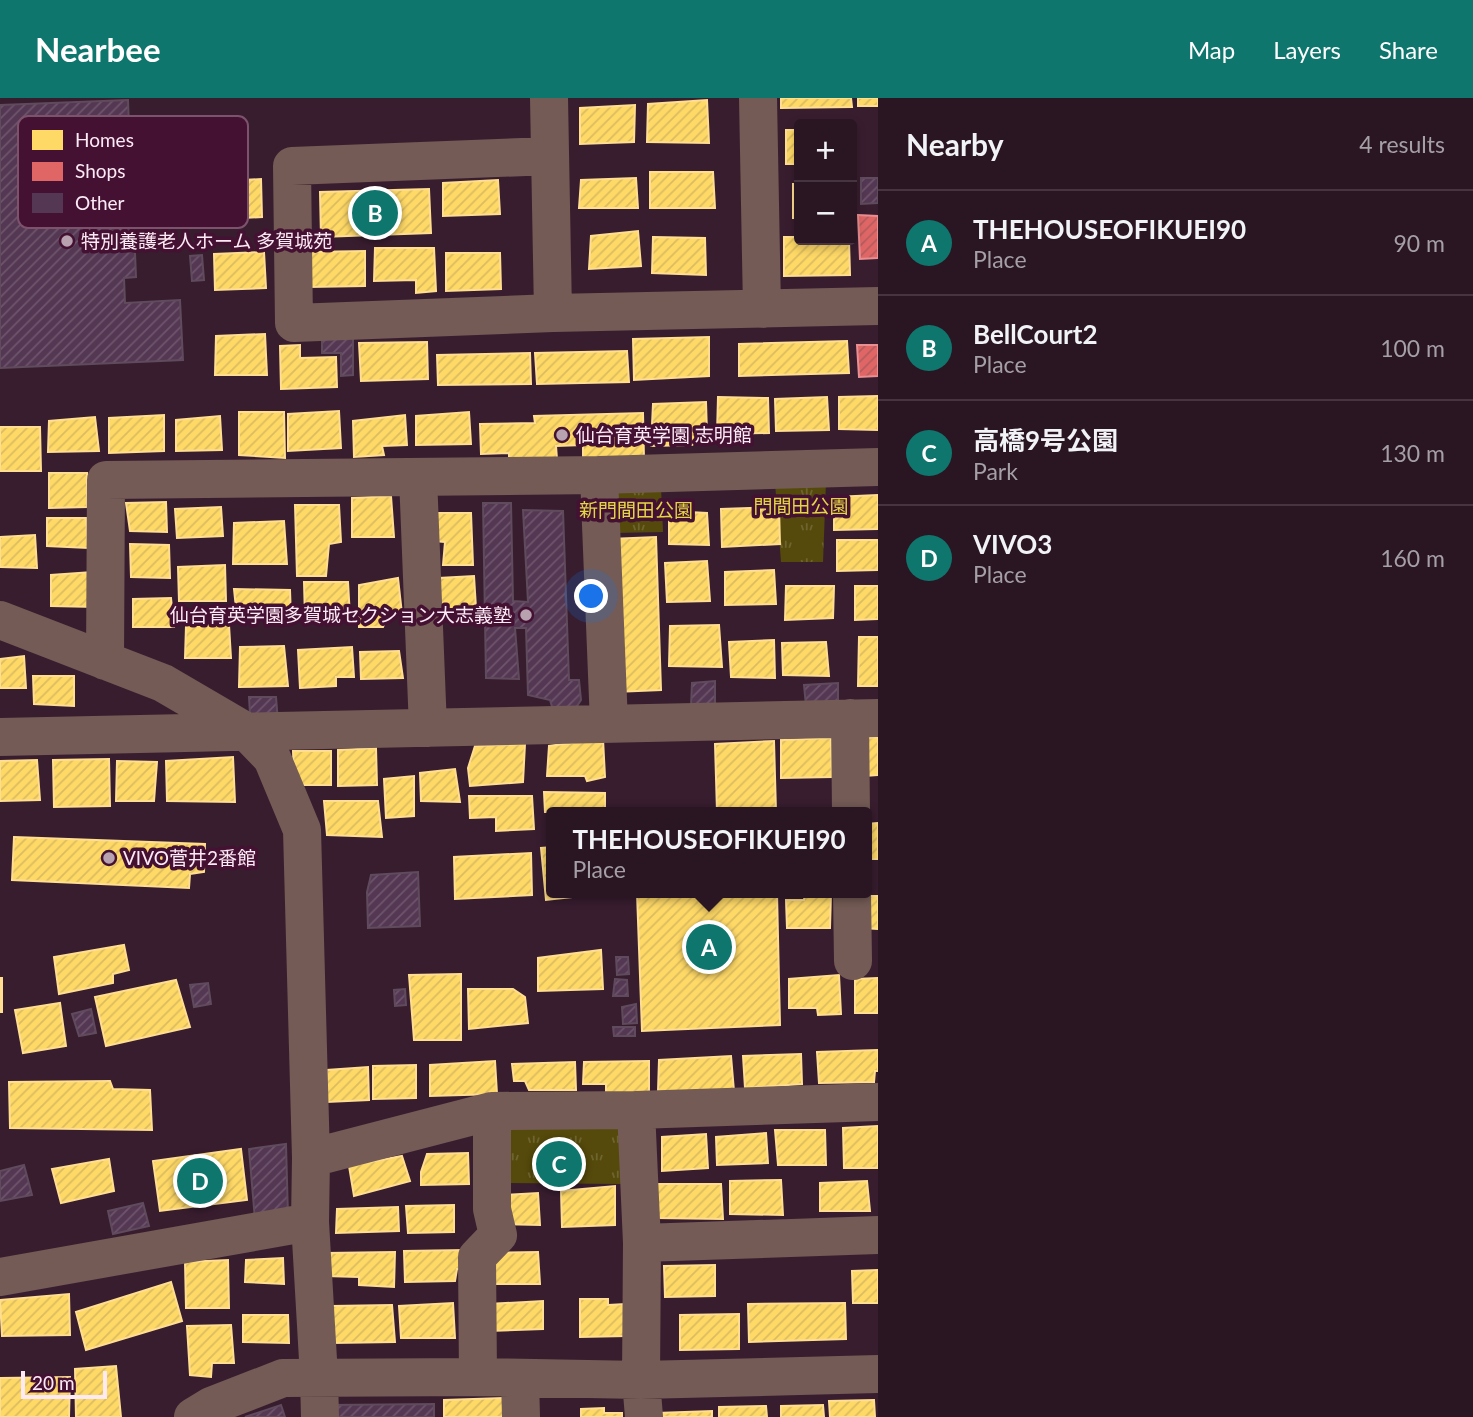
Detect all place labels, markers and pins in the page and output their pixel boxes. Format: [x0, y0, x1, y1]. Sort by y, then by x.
pin: B [352, 187, 398, 239]
place label: 特別養護老人ホーム 多賀城苑 [81, 229, 332, 252]
marker: 特別養護老人ホーム 多賀城苑 [59, 233, 75, 249]
place label: 仙台育英学園 志明館 [576, 423, 752, 446]
marker: 仙台育英学園 志明館 [554, 427, 570, 443]
place label: 仙台育英学園多賀城セクション大志義塾 [170, 603, 512, 626]
marker: 仙台育英学園多賀城セクション大志義塾 [518, 607, 534, 623]
place label: VIVO菅井2番館 [123, 846, 256, 869]
marker: VIVO菅井2番館 [101, 850, 117, 866]
pin: A [686, 921, 732, 973]
pin: C [536, 1138, 582, 1190]
pin: D [177, 1155, 223, 1207]

